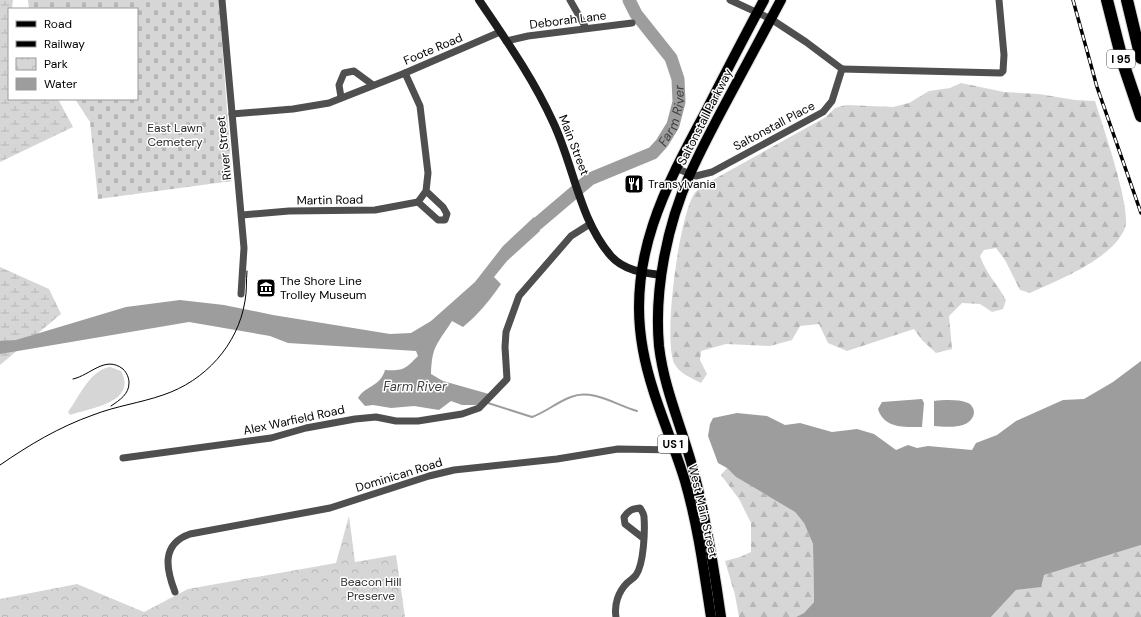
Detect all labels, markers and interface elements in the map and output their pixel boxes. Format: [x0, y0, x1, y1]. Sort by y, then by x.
street label: Deborah Lane [529, 7, 608, 33]
legend [8, 8, 138, 100]
text: Road [44, 16, 72, 32]
street label: Foote Road [401, 29, 465, 69]
text: Railway [44, 36, 85, 52]
road number: I 95 [1107, 50, 1135, 68]
text: Park [44, 56, 68, 72]
street label: Saltonstall Parkway [674, 66, 736, 168]
text: Water [44, 76, 78, 92]
water label: Farm River [654, 84, 688, 149]
street label: Saltonstall Place [730, 98, 818, 154]
street label: Main Street [555, 112, 593, 178]
street label: River Street [213, 115, 235, 181]
park label: East Lawn Cemetery [147, 120, 203, 150]
restaurant icon: Transylvania [623, 173, 645, 195]
place label: Transylvania [648, 176, 716, 192]
street label: Martin Road [297, 191, 363, 209]
place label: The Shore Line Trolley Museum [280, 273, 367, 303]
museum icon: The Shore Line Trolley Museum [255, 277, 277, 299]
water label: Farm River [383, 378, 448, 395]
street label: Alex Warfield Road [242, 401, 346, 439]
road number: US 1 [658, 435, 688, 453]
street label: Dominican Road [354, 454, 444, 496]
street label: West Main Street [685, 463, 722, 559]
park label: Beacon Hill Preserve [340, 574, 402, 604]

